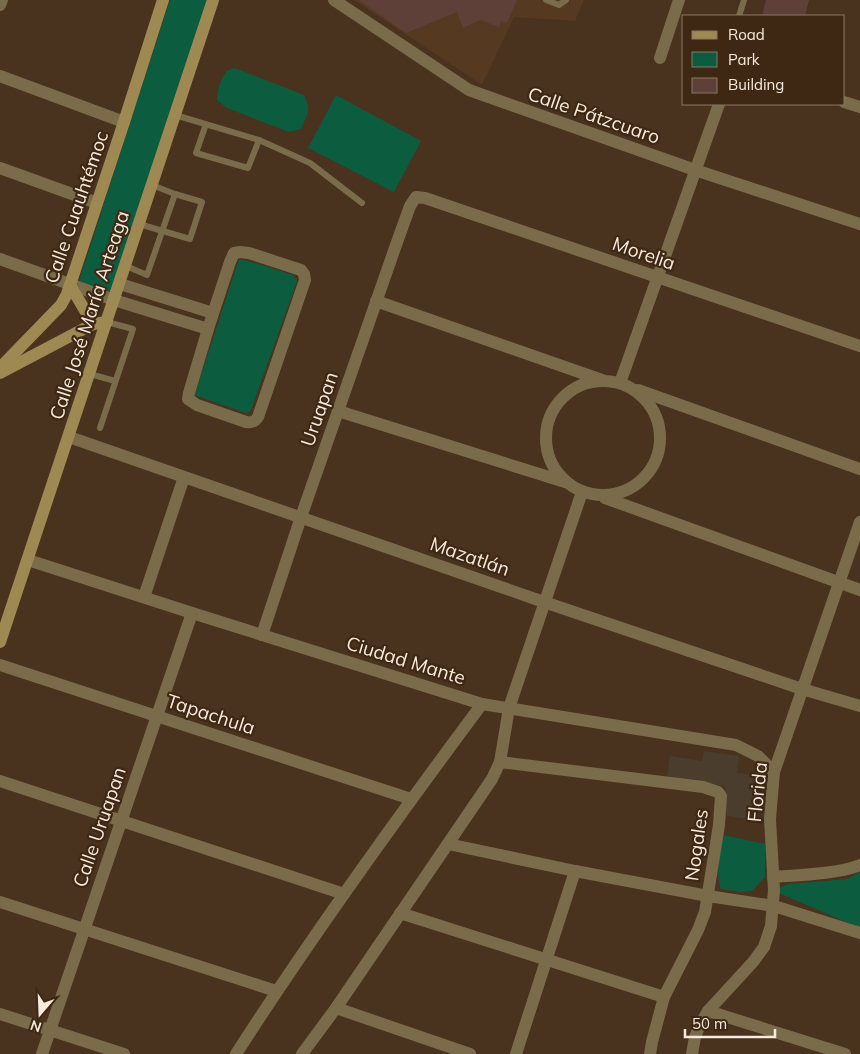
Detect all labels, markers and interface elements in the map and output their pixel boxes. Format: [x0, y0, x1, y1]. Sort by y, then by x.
legend [682, 15, 845, 105]
text: Road [728, 25, 765, 44]
text: Park [728, 50, 760, 69]
text: Building [728, 75, 784, 94]
street label: Calle Pátzcuaro [525, 81, 663, 149]
street label: Calle Cuauhtémoc [39, 128, 113, 286]
street label: Calle José María Arteaga [44, 208, 134, 422]
street label: Morelia [609, 231, 679, 275]
street label: Uruapan [295, 369, 343, 449]
street label: Mazatlán [427, 531, 513, 581]
street label: Ciudad Mante [343, 630, 469, 690]
street label: Tapachula [164, 688, 258, 740]
street label: Florida [742, 761, 772, 823]
street label: Calle Uruapan [67, 764, 131, 890]
street label: Nogales [679, 808, 713, 882]
north arrow [15, 989, 65, 1039]
scale bar [685, 1006, 775, 1038]
text: 50 m [692, 1014, 727, 1033]
text: N [28, 1016, 44, 1037]

